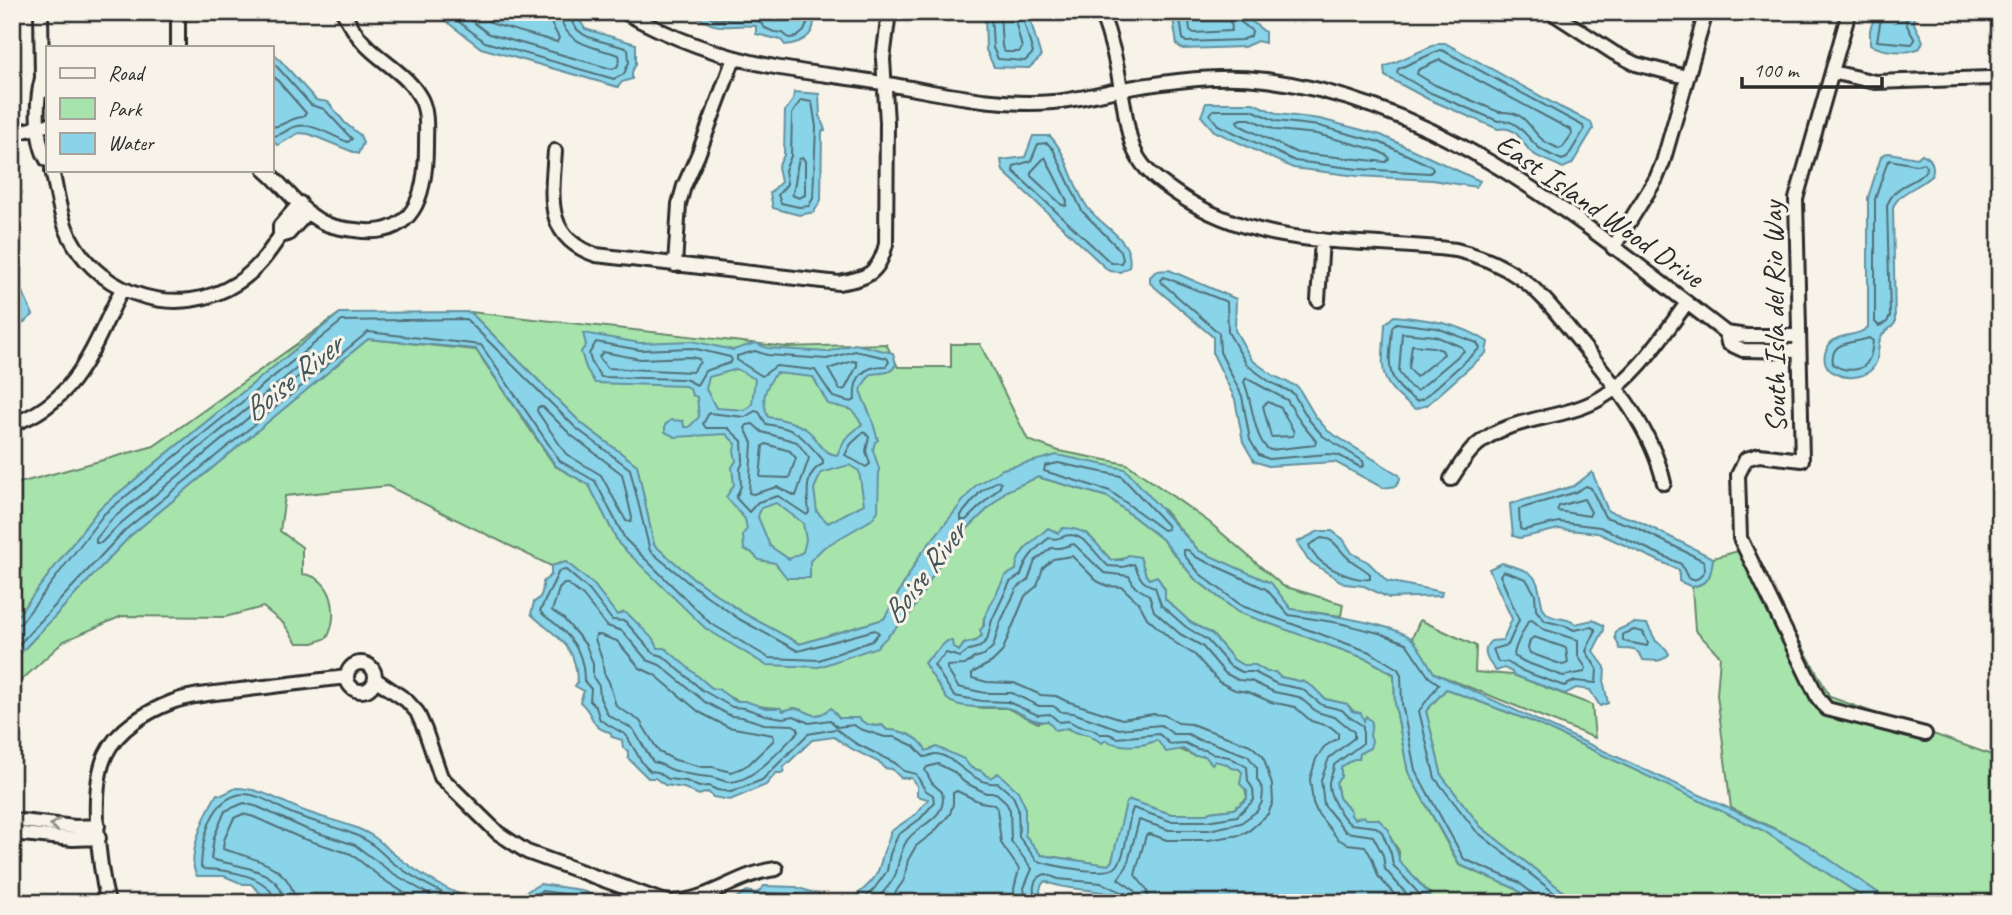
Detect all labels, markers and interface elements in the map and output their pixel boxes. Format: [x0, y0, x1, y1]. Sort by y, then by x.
legend [46, 46, 273, 172]
scale bar [1742, 46, 1882, 90]
text: 100 m [1753, 57, 1800, 83]
text: Road [108, 60, 147, 86]
text: Park [108, 96, 143, 122]
street label: East Island Wood Drive [1489, 124, 1713, 297]
text: Water [108, 130, 155, 156]
street label: South Isla del Rio Way [1753, 198, 1795, 433]
water label: Boise River [233, 322, 355, 431]
water label: Boise River [872, 509, 979, 632]
one-way arrow [49, 817, 61, 832]

